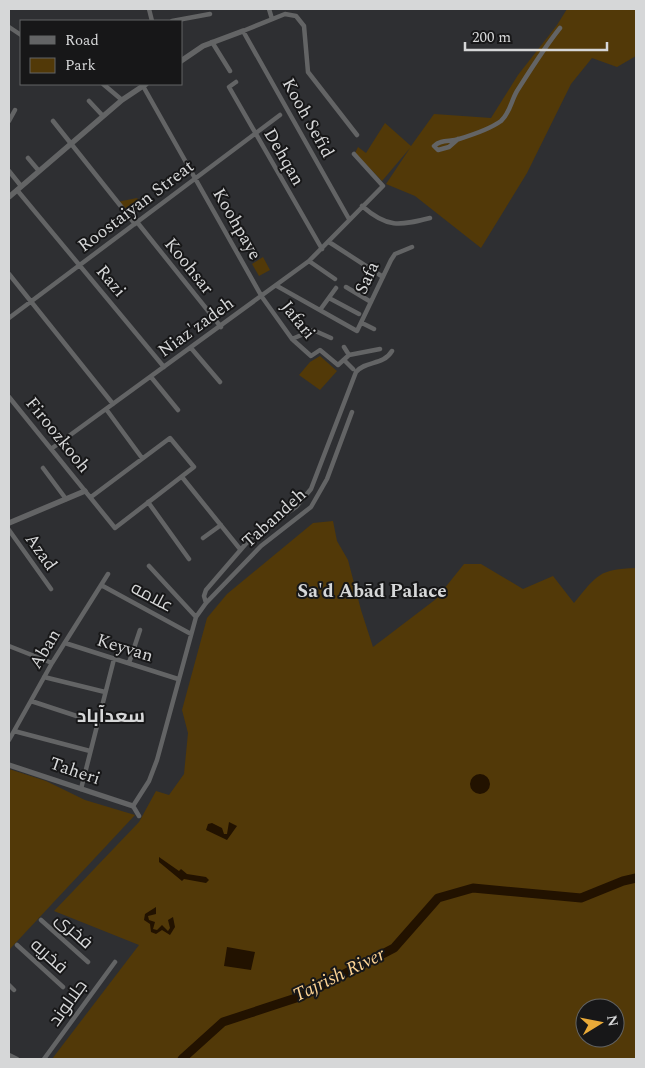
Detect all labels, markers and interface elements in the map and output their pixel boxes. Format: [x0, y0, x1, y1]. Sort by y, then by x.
legend [20, 20, 182, 85]
scale bar [465, 20, 608, 52]
text: 200 m [472, 26, 511, 49]
text: Road [65, 29, 99, 52]
text: Park [65, 54, 96, 77]
street label: Kooh Sefid [275, 73, 341, 163]
street label: Dehqan [257, 123, 311, 191]
street label: Roostaiyan Streat [72, 153, 200, 259]
street label: Koohpaye [206, 183, 268, 265]
street label: Koohsar [158, 232, 220, 300]
street label: Safa [348, 257, 386, 299]
street label: Razi [89, 259, 133, 303]
street label: Niaz'zadeh [152, 290, 240, 364]
street label: Jafari [274, 295, 322, 345]
street label: Firoozkooh [19, 391, 97, 479]
street label: Tabandeh [236, 482, 312, 554]
street label: Azad [18, 528, 64, 576]
street label: علامه [126, 575, 178, 619]
district label: Sa'd Abād Palace [297, 577, 447, 606]
street label: Aban [22, 624, 68, 674]
street label: Keyvan [93, 627, 157, 669]
district label: سعدآباد [77, 702, 145, 731]
street label: Taheri [46, 750, 104, 792]
street label: فخری [49, 906, 99, 956]
street label: فخریه [24, 932, 74, 980]
water label: Tajrish River [288, 940, 390, 1010]
street label: جلالوند [42, 974, 94, 1032]
north arrow [575, 998, 625, 1048]
text: N [601, 1013, 624, 1028]

